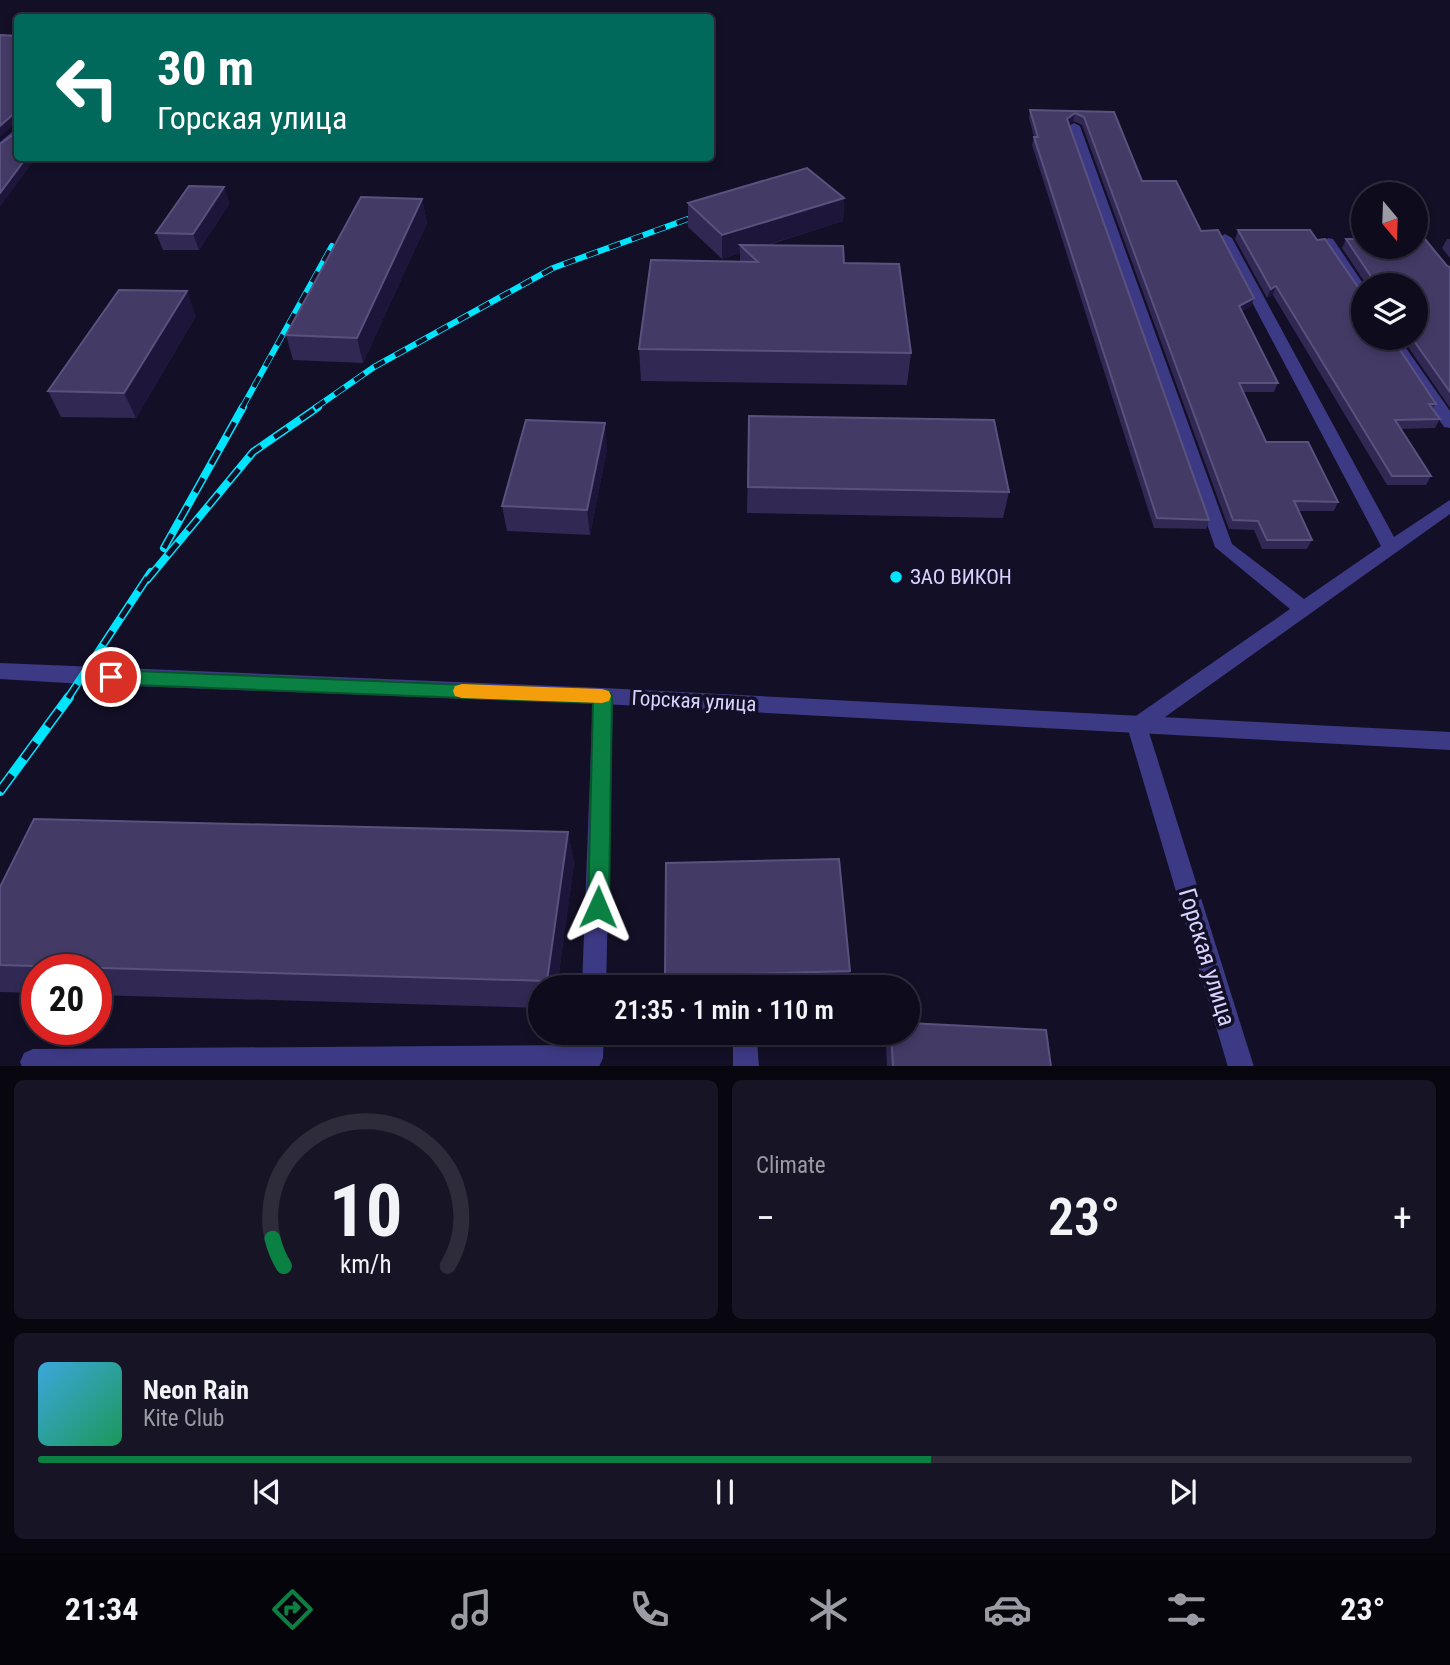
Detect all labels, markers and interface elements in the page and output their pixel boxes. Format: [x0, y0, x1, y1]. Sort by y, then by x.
text: 30 m [157, 40, 254, 97]
icon: left [42, 42, 133, 133]
text: Горская улица [157, 99, 347, 137]
north arrow [1351, 182, 1428, 259]
map controls [1351, 182, 1428, 350]
button: layers [1351, 273, 1428, 350]
place label: ЗАО ВИКОН [910, 565, 1012, 589]
marker: ЗАО ВИКОН [888, 569, 904, 585]
pin [81, 647, 141, 707]
icon: arrive [92, 658, 130, 696]
street label: Горская улица [631, 686, 757, 716]
position arrow [561, 870, 635, 944]
street label: Горская улица [1173, 885, 1241, 1029]
speed limit sign: 20 [21, 954, 112, 1045]
text: 21:35 · 1 min · 110 m [614, 995, 834, 1025]
text: Climate [756, 1152, 826, 1179]
text: 10 [329, 1168, 403, 1254]
text: 23° [1048, 1187, 1120, 1248]
text: − [756, 1196, 775, 1240]
text: + [1393, 1196, 1412, 1240]
text: km/h [340, 1249, 392, 1278]
text: Neon Rain [143, 1375, 249, 1405]
text: Kite Club [143, 1405, 224, 1432]
icon: previous [248, 1473, 286, 1511]
icon: pause [706, 1473, 744, 1511]
icon: next [1164, 1473, 1202, 1511]
icon: directions [268, 1585, 317, 1634]
icon: music [447, 1585, 496, 1634]
icon: phone [625, 1585, 674, 1634]
icon: climate [804, 1585, 853, 1634]
icon: car [983, 1585, 1032, 1634]
icon: filters [1162, 1585, 1211, 1634]
text: 21:34 [65, 1590, 138, 1628]
text: 23° [1340, 1590, 1385, 1628]

